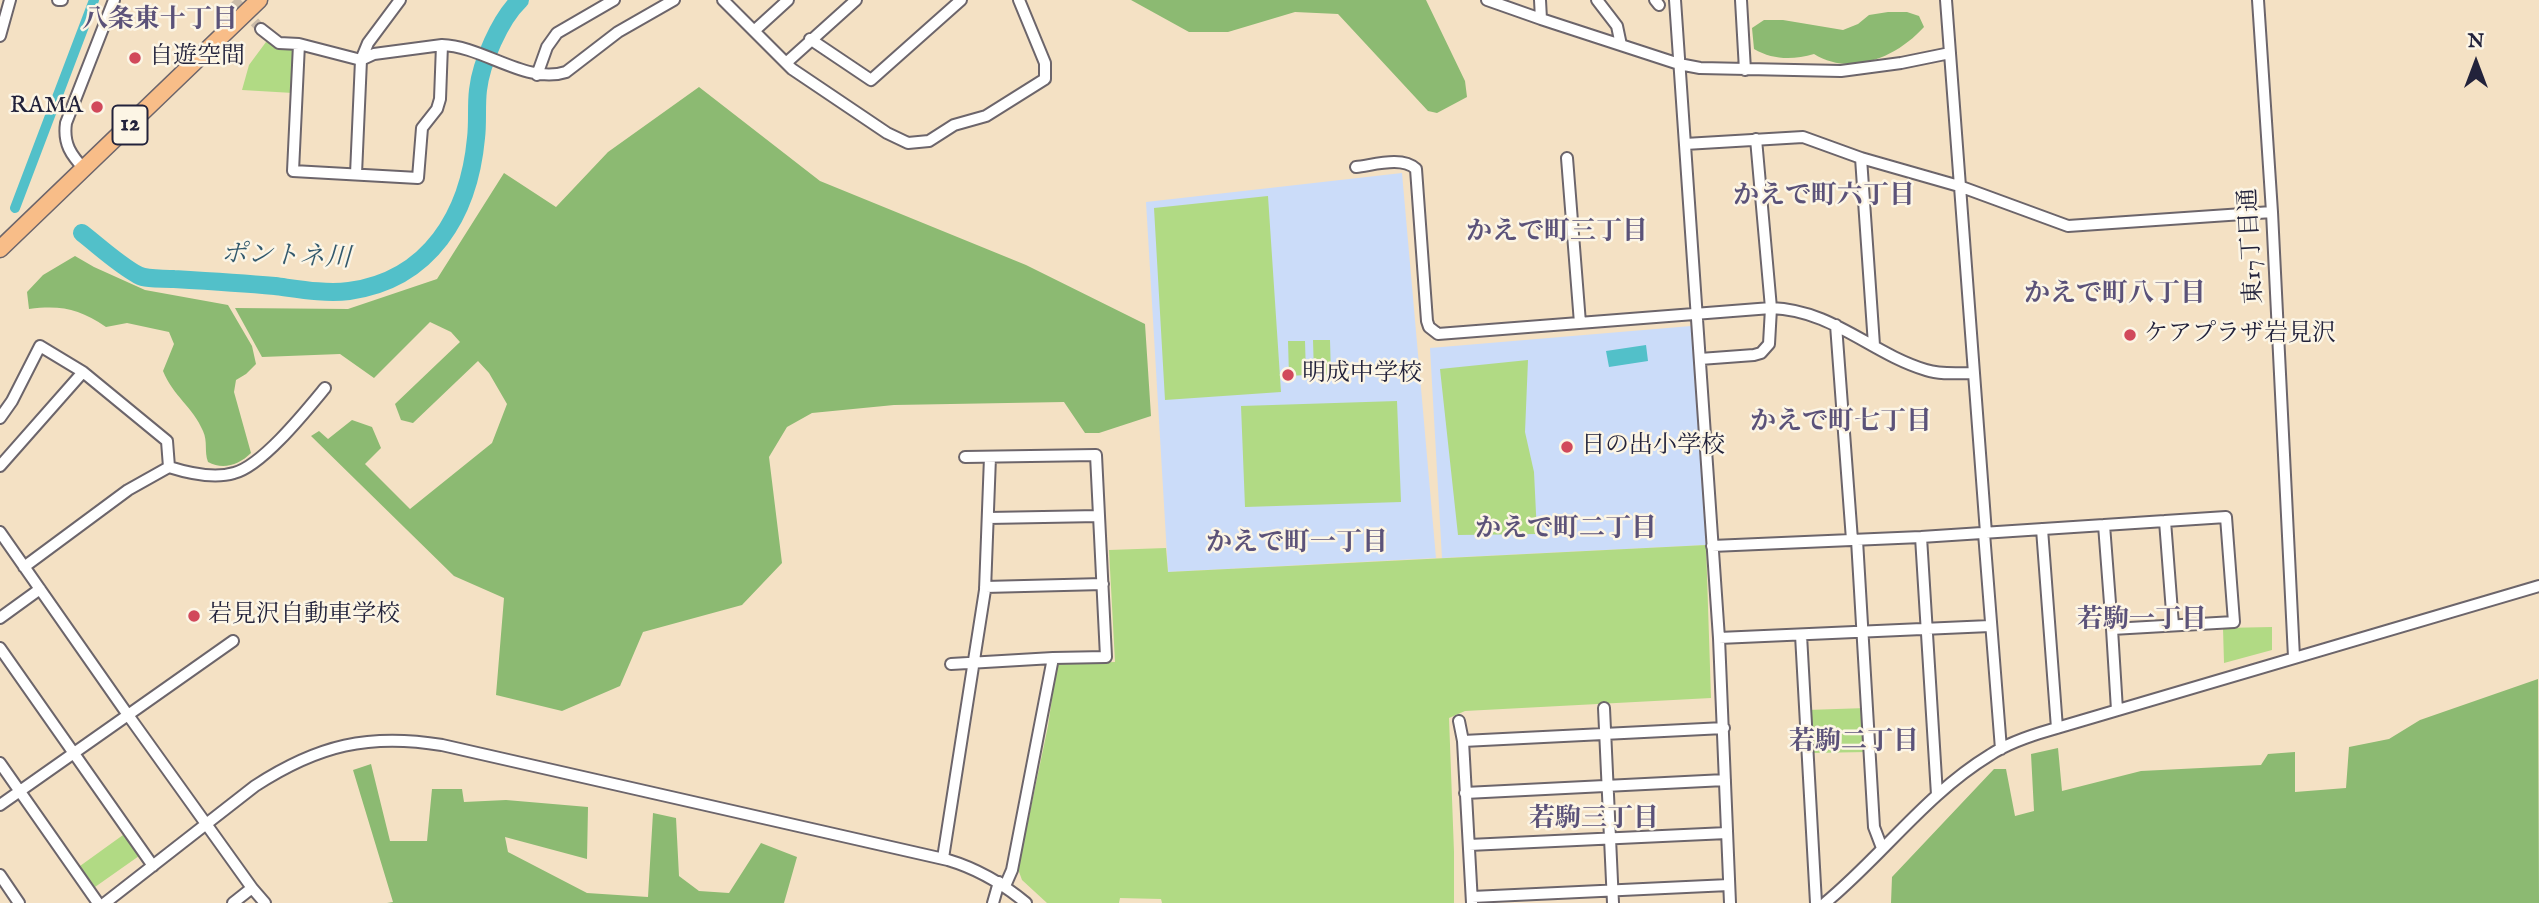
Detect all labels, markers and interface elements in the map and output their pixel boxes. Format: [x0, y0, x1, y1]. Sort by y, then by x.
district label: 八条東十丁目 [82, 6, 238, 38]
north arrow [2441, 28, 2511, 98]
text: N [2468, 30, 2484, 54]
place label: 自遊空間 [149, 44, 245, 72]
marker: 自遊空間 [127, 50, 143, 66]
place label: RAMA [10, 93, 83, 121]
marker: RAMA [89, 99, 105, 115]
road number: 12 [113, 106, 148, 144]
district label: かえで町六丁目 [1733, 182, 1915, 214]
street label: 東17丁目通 [2236, 187, 2270, 305]
district label: かえで町三丁目 [1466, 218, 1648, 250]
water label: ポントネ川 [220, 240, 352, 276]
district label: かえで町八丁目 [2024, 280, 2206, 312]
place label: ケアプラザ岩見沢 [2144, 321, 2336, 349]
marker: ケアプラザ岩見沢 [2122, 327, 2138, 343]
place label: 明成中学校 [1302, 361, 1422, 389]
marker: 明成中学校 [1280, 367, 1296, 383]
district label: かえで町七丁目 [1750, 408, 1932, 440]
place label: 日の出小学校 [1581, 433, 1725, 461]
marker: 日の出小学校 [1559, 439, 1575, 455]
district label: かえで町二丁目 [1475, 515, 1657, 547]
district label: かえで町一丁目 [1206, 529, 1388, 561]
place label: 岩見沢自動車学校 [208, 602, 400, 630]
district label: 若駒一丁目 [2077, 606, 2207, 638]
marker: 岩見沢自動車学校 [186, 608, 202, 624]
district label: 若駒二丁目 [1789, 728, 1919, 760]
district label: 若駒三丁目 [1529, 805, 1659, 837]

